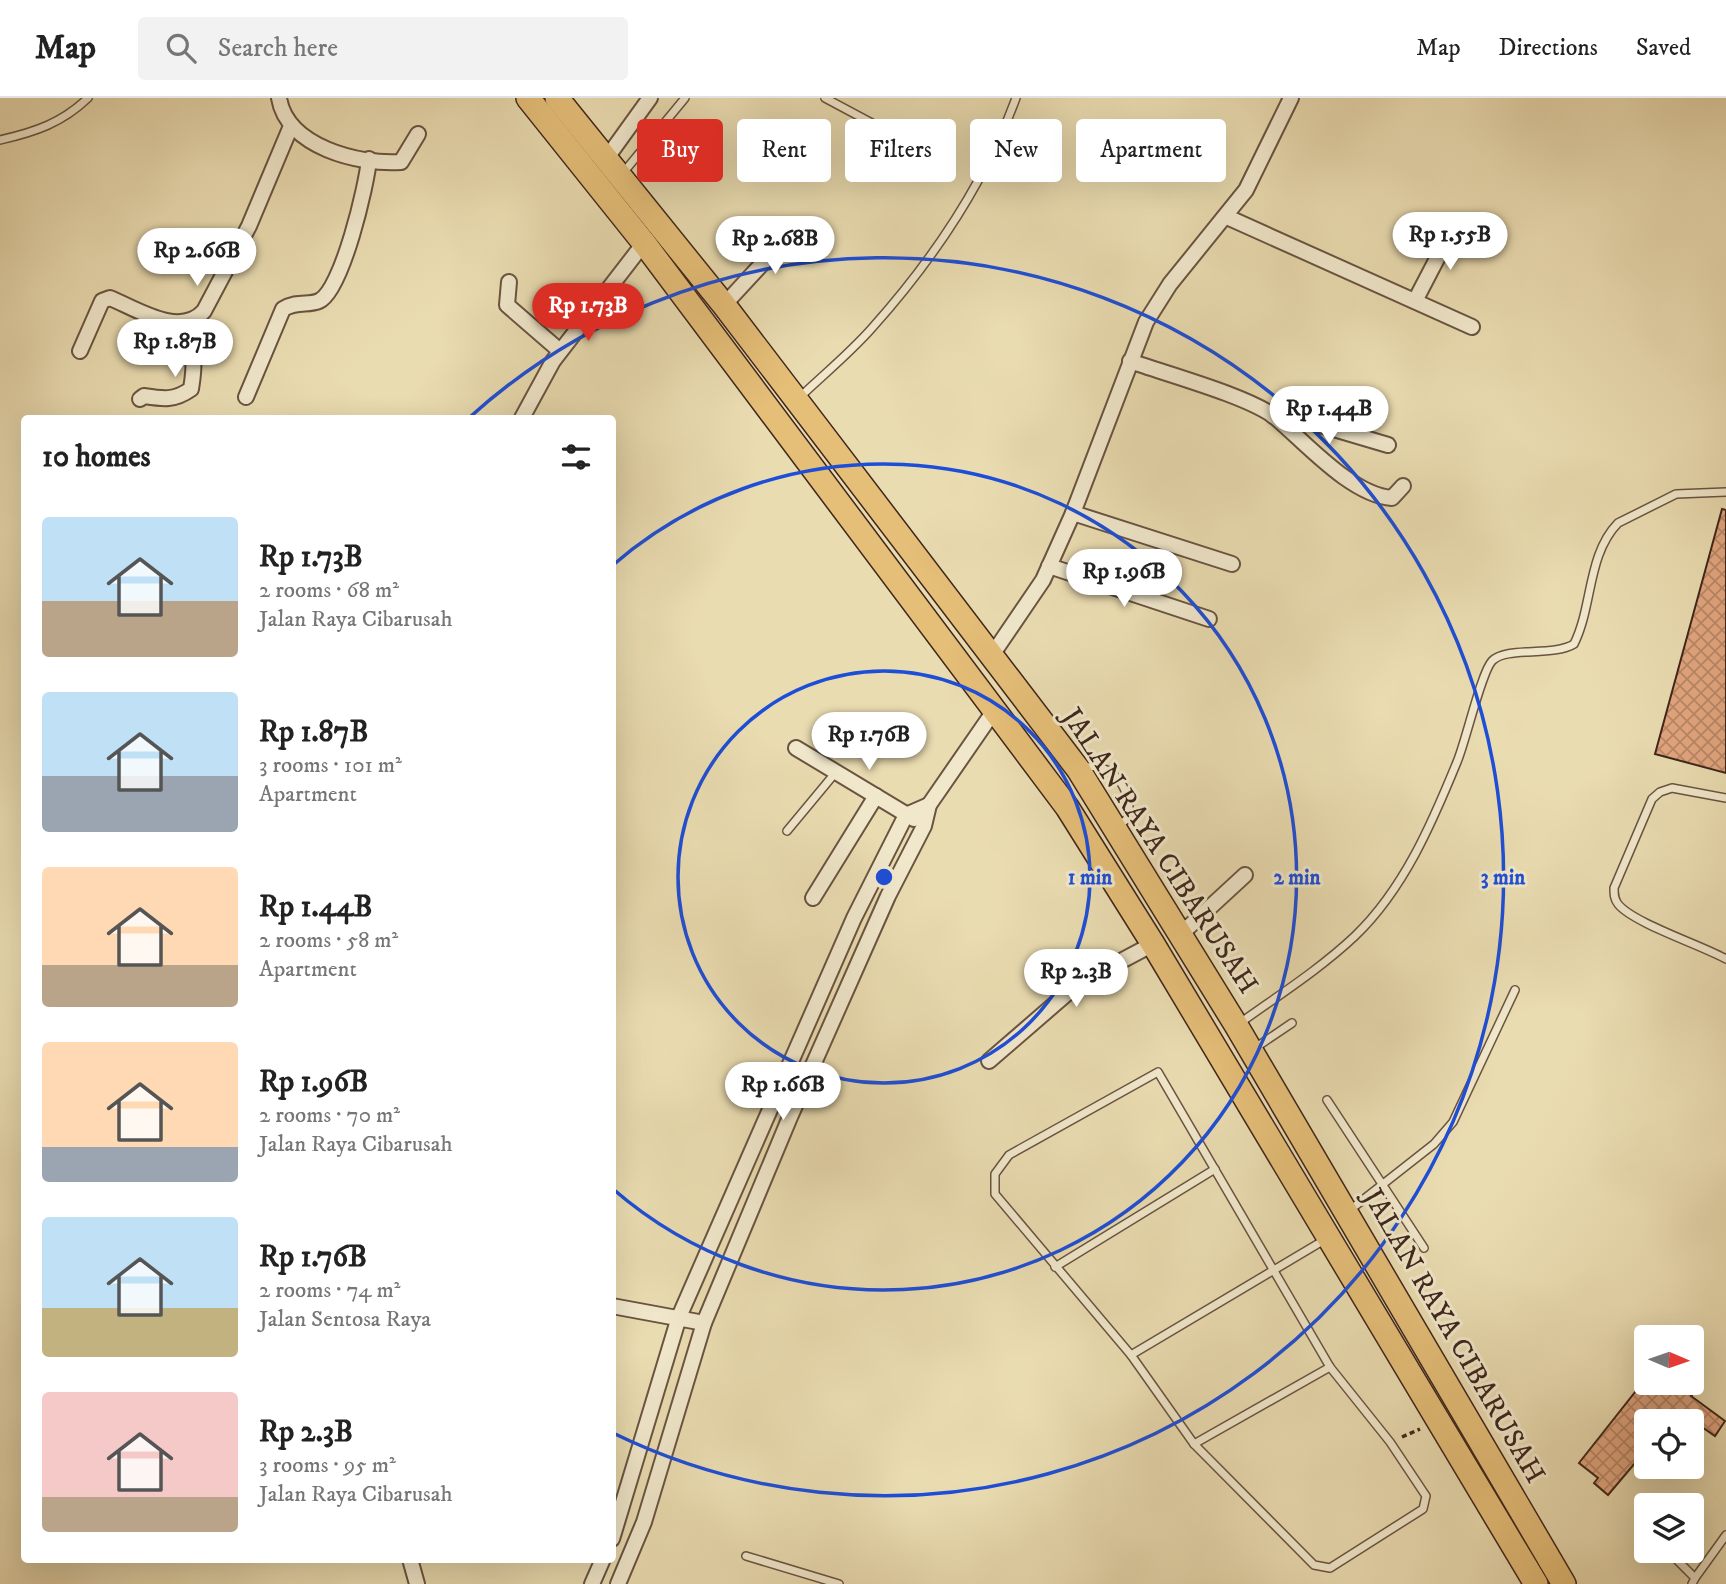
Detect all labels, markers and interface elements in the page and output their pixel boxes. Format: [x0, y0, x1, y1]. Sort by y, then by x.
search box [138, 17, 628, 80]
text: Map [35, 28, 96, 69]
icon: search [162, 29, 200, 67]
text: Search here [218, 32, 338, 65]
text: Map [1416, 33, 1461, 63]
text: Directions [1499, 33, 1598, 63]
text: Saved [1636, 33, 1691, 63]
chip: Buy [637, 119, 723, 182]
chip: Rent [737, 119, 831, 182]
chip: Filters [845, 119, 956, 182]
chip: New [970, 119, 1062, 182]
chip: Apartment [1076, 119, 1226, 182]
pin: Rp 1.55B [1378, 212, 1522, 272]
pin: Rp 2.68B [703, 216, 847, 276]
text: Rp 1.55B [1409, 220, 1491, 249]
text: Rp 2.68B [732, 224, 818, 253]
pin: Rp 2.66B [125, 228, 269, 288]
text: Rp 2.66B [153, 236, 241, 265]
pin: Rp 1.73B [516, 284, 660, 343]
text: Rp 1.73B [548, 291, 628, 320]
pin: Rp 1.87B [103, 320, 247, 379]
text: Rp 1.87B [133, 327, 217, 356]
pin: Rp 1.44B [1257, 386, 1401, 446]
text: Rp 1.44B [1286, 394, 1372, 423]
icon: filters [557, 438, 595, 476]
text: 10 homes [42, 439, 151, 476]
text: Rp 1.73B [259, 539, 363, 576]
icon: home [98, 545, 182, 629]
pin: Rp 1.96B [1052, 550, 1196, 609]
text: Rp 1.96B [1082, 557, 1166, 586]
text: 2 rooms · 68 m² [259, 576, 399, 605]
text: Jalan Raya Cibarusah [259, 605, 453, 634]
street label: JALAN RAYA CIBARUSAH [1053, 699, 1266, 1001]
pin: Rp 1.76B [797, 712, 941, 772]
text: Rp 1.87B [259, 714, 368, 751]
icon: home [98, 720, 182, 804]
text: Rp 1.76B [828, 720, 910, 749]
text: 3 rooms · 101 m² [259, 751, 402, 780]
text: Apartment [259, 780, 357, 809]
centre of rings [872, 865, 896, 889]
text: 1 min [1068, 865, 1113, 891]
text: 2 min [1274, 865, 1322, 891]
text: 3 min [1481, 865, 1526, 891]
text: Rp 1.44B [259, 889, 372, 926]
icon: home [98, 895, 182, 979]
text: 2 rooms · 58 m² [259, 926, 398, 955]
pin: Rp 2.3B [1011, 950, 1141, 1009]
text: Apartment [259, 955, 357, 984]
text: Rp 2.3B [1040, 957, 1112, 986]
pin: Rp 1.66B [711, 1062, 855, 1122]
text: Rp 1.96B [259, 1064, 368, 1101]
icon: home [98, 1070, 182, 1154]
text: Rp 1.66B [741, 1070, 825, 1099]
text: 2 rooms · 70 m² [259, 1101, 400, 1130]
text: Jalan Raya Cibarusah [259, 1130, 453, 1159]
street label: JALAN RAYA CIBARUSAH [1354, 1180, 1553, 1490]
text: Rp 1.76B [259, 1239, 367, 1276]
icon: home [98, 1245, 182, 1329]
text: 2 rooms · 74 m² [259, 1276, 400, 1305]
text: Jalan Sentosa Raya [259, 1305, 431, 1334]
north arrow [1634, 1325, 1704, 1395]
map controls [1634, 1325, 1704, 1563]
button: locate [1634, 1409, 1704, 1479]
text: Rp 2.3B [259, 1414, 353, 1451]
icon: home [98, 1420, 182, 1504]
text: 3 rooms · 95 m² [259, 1451, 396, 1480]
text: Jalan Raya Cibarusah [259, 1480, 453, 1509]
button: layers [1634, 1493, 1704, 1563]

